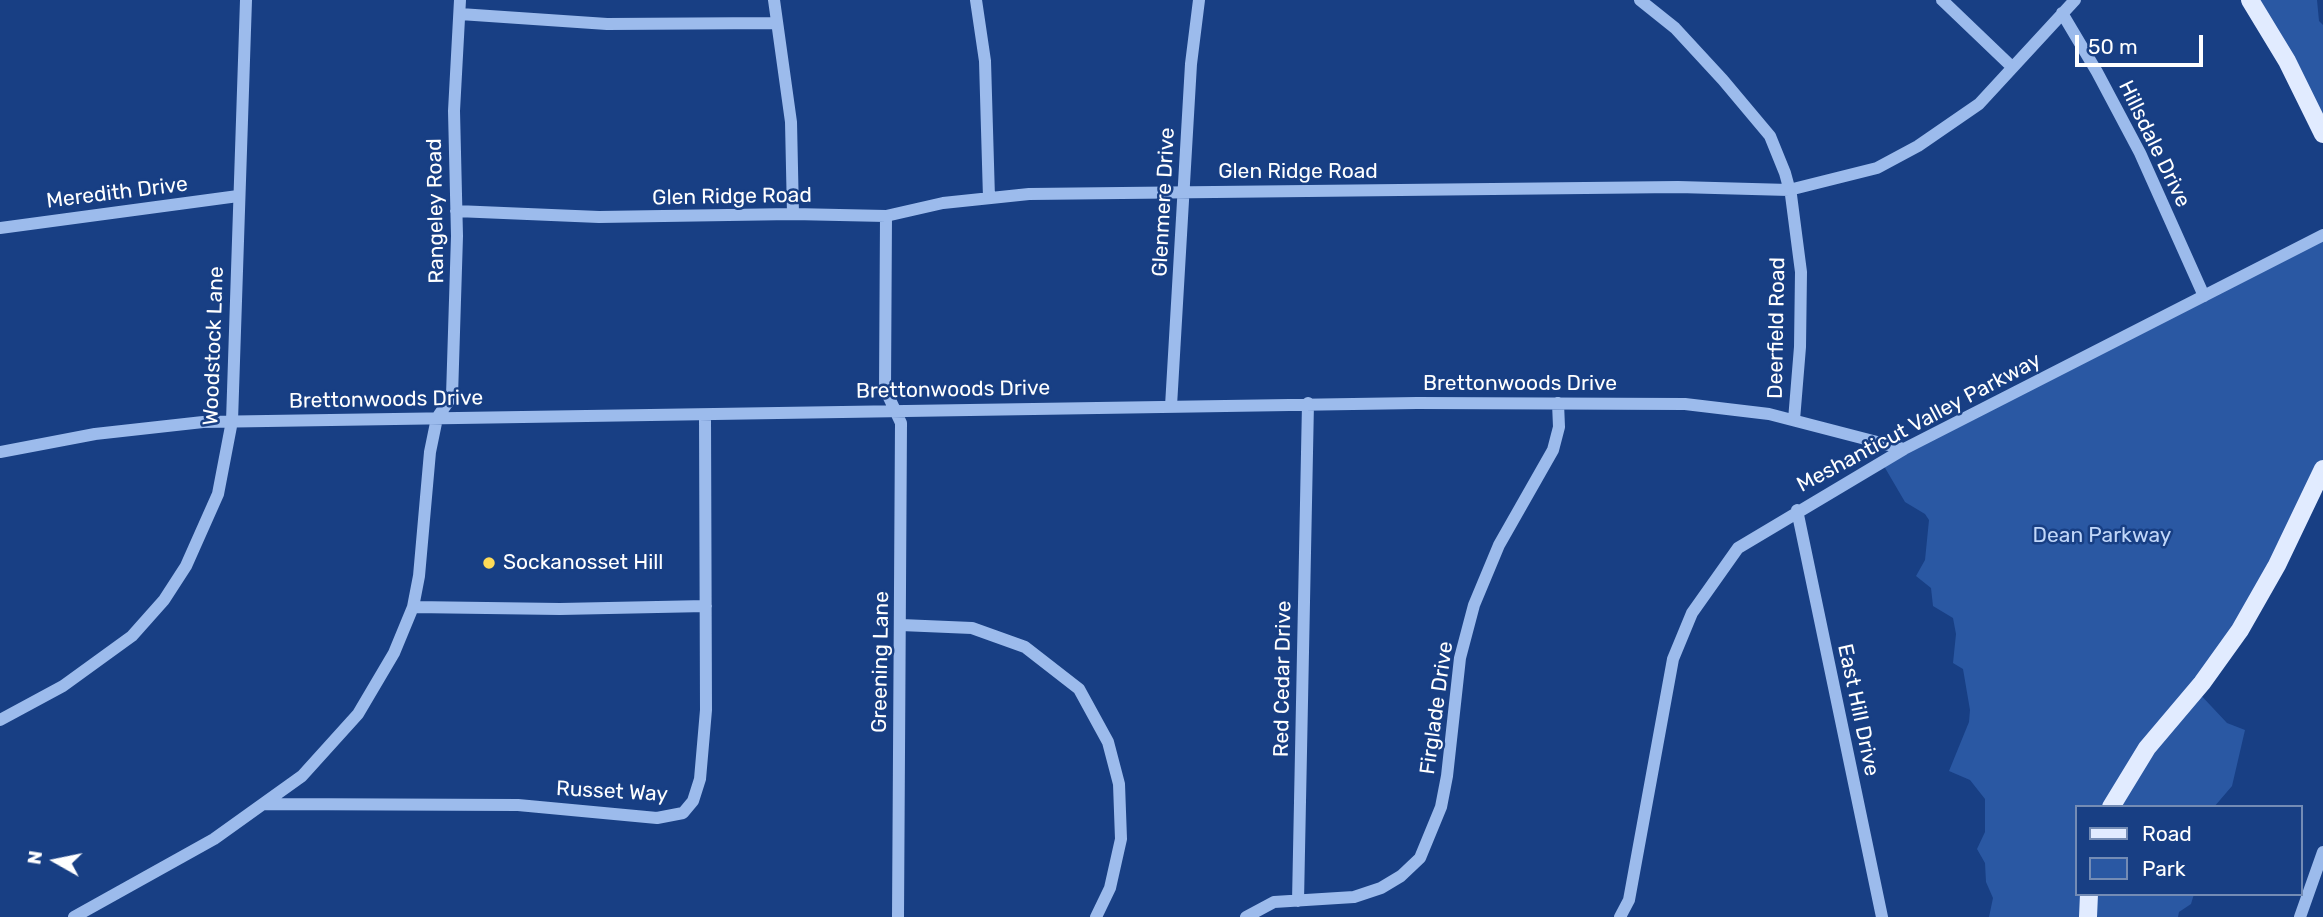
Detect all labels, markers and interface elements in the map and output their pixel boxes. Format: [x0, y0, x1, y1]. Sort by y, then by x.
scale bar [2078, 21, 2206, 65]
text: 50 m [2088, 34, 2138, 59]
street label: Hillsdale Drive [2113, 77, 2195, 211]
street label: Glenmere Drive [1148, 127, 1180, 277]
street label: Rangeley Road [422, 138, 450, 284]
street label: Glen Ridge Road [1218, 159, 1378, 185]
street label: Meredith Drive [45, 172, 189, 214]
street label: Glen Ridge Road [652, 183, 812, 211]
street label: Deerfield Road [1763, 257, 1791, 399]
street label: Woodstock Lane [199, 266, 229, 426]
street label: Meshanticut Valley Parkway [1793, 348, 2045, 498]
street label: Brettonwoods Drive [1423, 371, 1617, 397]
street label: Brettonwoods Drive [856, 376, 1050, 404]
street label: Brettonwoods Drive [289, 386, 483, 414]
park label: Dean Parkway [2033, 523, 2171, 549]
place label: Sockanosset Hill [503, 550, 663, 576]
marker: Sockanosset Hill [481, 555, 497, 571]
street label: Greening Lane [867, 591, 895, 733]
street label: Red Cedar Drive [1269, 601, 1297, 757]
street label: Firglade Drive [1415, 640, 1459, 776]
street label: East Hill Drive [1832, 642, 1884, 778]
street label: Russet Way [555, 776, 669, 808]
legend [2074, 805, 2302, 896]
text: Road [2142, 821, 2192, 846]
north arrow [21, 826, 91, 896]
text: N [22, 849, 47, 866]
text: Park [2142, 856, 2186, 881]

